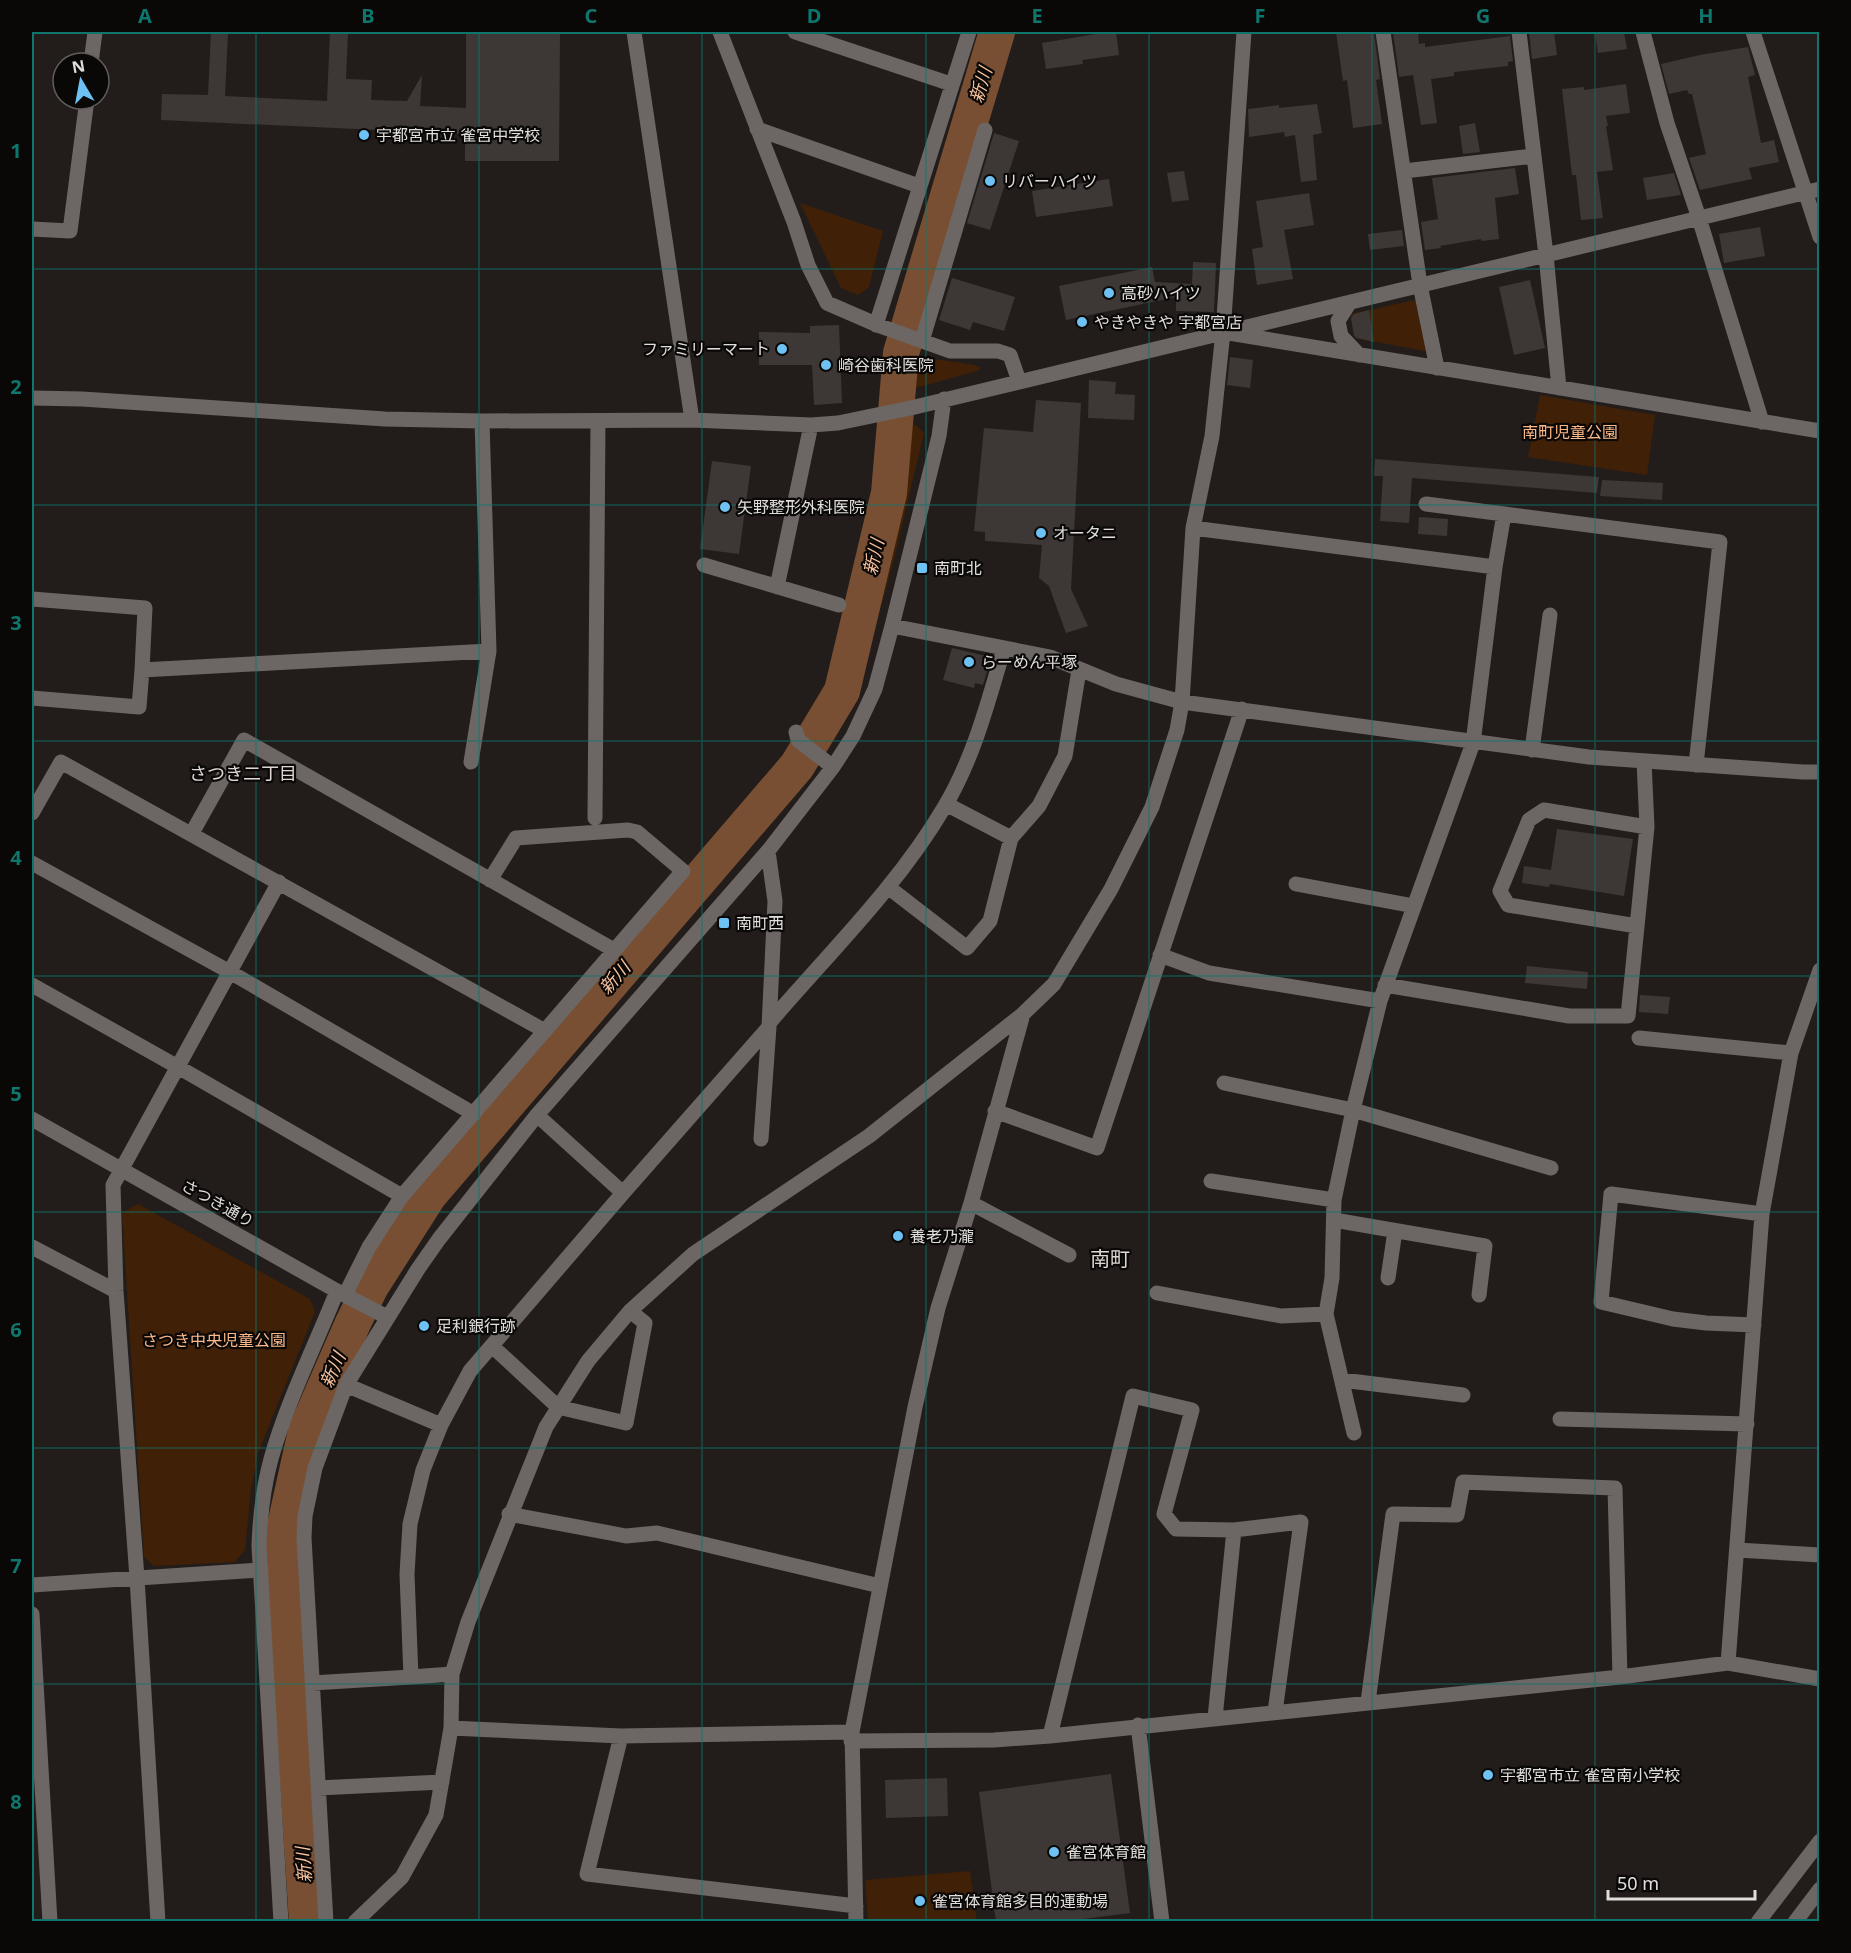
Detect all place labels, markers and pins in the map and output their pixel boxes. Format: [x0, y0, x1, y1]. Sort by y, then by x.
place label: 宇都宮市立 雀宮中学校 [376, 124, 540, 146]
marker: 宇都宮市立 雀宮中学校 [357, 128, 371, 142]
place label: リバーハイツ [1002, 170, 1097, 192]
marker: リバーハイツ [983, 174, 997, 188]
place label: 高砂ハイツ [1121, 282, 1201, 304]
marker: 高砂ハイツ [1102, 286, 1116, 300]
place label: やきやきや 宇都宮店 [1094, 311, 1242, 333]
marker: やきやきや 宇都宮店 [1075, 315, 1089, 329]
place label: ファミリーマート [642, 338, 770, 360]
marker: ファミリーマート [775, 342, 789, 356]
place label: 崎谷歯科医院 [838, 354, 934, 376]
marker: 崎谷歯科医院 [819, 358, 833, 372]
place label: 矢野整形外科医院 [737, 496, 865, 518]
marker: 矢野整形外科医院 [718, 500, 732, 514]
place label: オータニ [1053, 522, 1117, 544]
marker: オータニ [1034, 526, 1048, 540]
place label: 南町北 [934, 557, 982, 579]
marker: 南町北 [915, 561, 929, 575]
place label: らーめん平塚 [981, 651, 1077, 673]
marker: らーめん平塚 [962, 655, 976, 669]
place label: 南町西 [736, 912, 784, 934]
marker: 南町西 [717, 916, 731, 930]
place label: 養老乃瀧 [910, 1225, 974, 1247]
marker: 養老乃瀧 [891, 1229, 905, 1243]
place label: 足利銀行跡 [436, 1315, 516, 1337]
marker: 足利銀行跡 [417, 1319, 431, 1333]
place label: 宇都宮市立 雀宮南小学校 [1500, 1764, 1680, 1786]
marker: 宇都宮市立 雀宮南小学校 [1481, 1768, 1495, 1782]
place label: 雀宮体育館 [1066, 1841, 1146, 1863]
marker: 雀宮体育館 [1047, 1845, 1061, 1859]
place label: 雀宮体育館多目的運動場 [932, 1890, 1108, 1912]
marker: 雀宮体育館多目的運動場 [913, 1894, 927, 1908]

